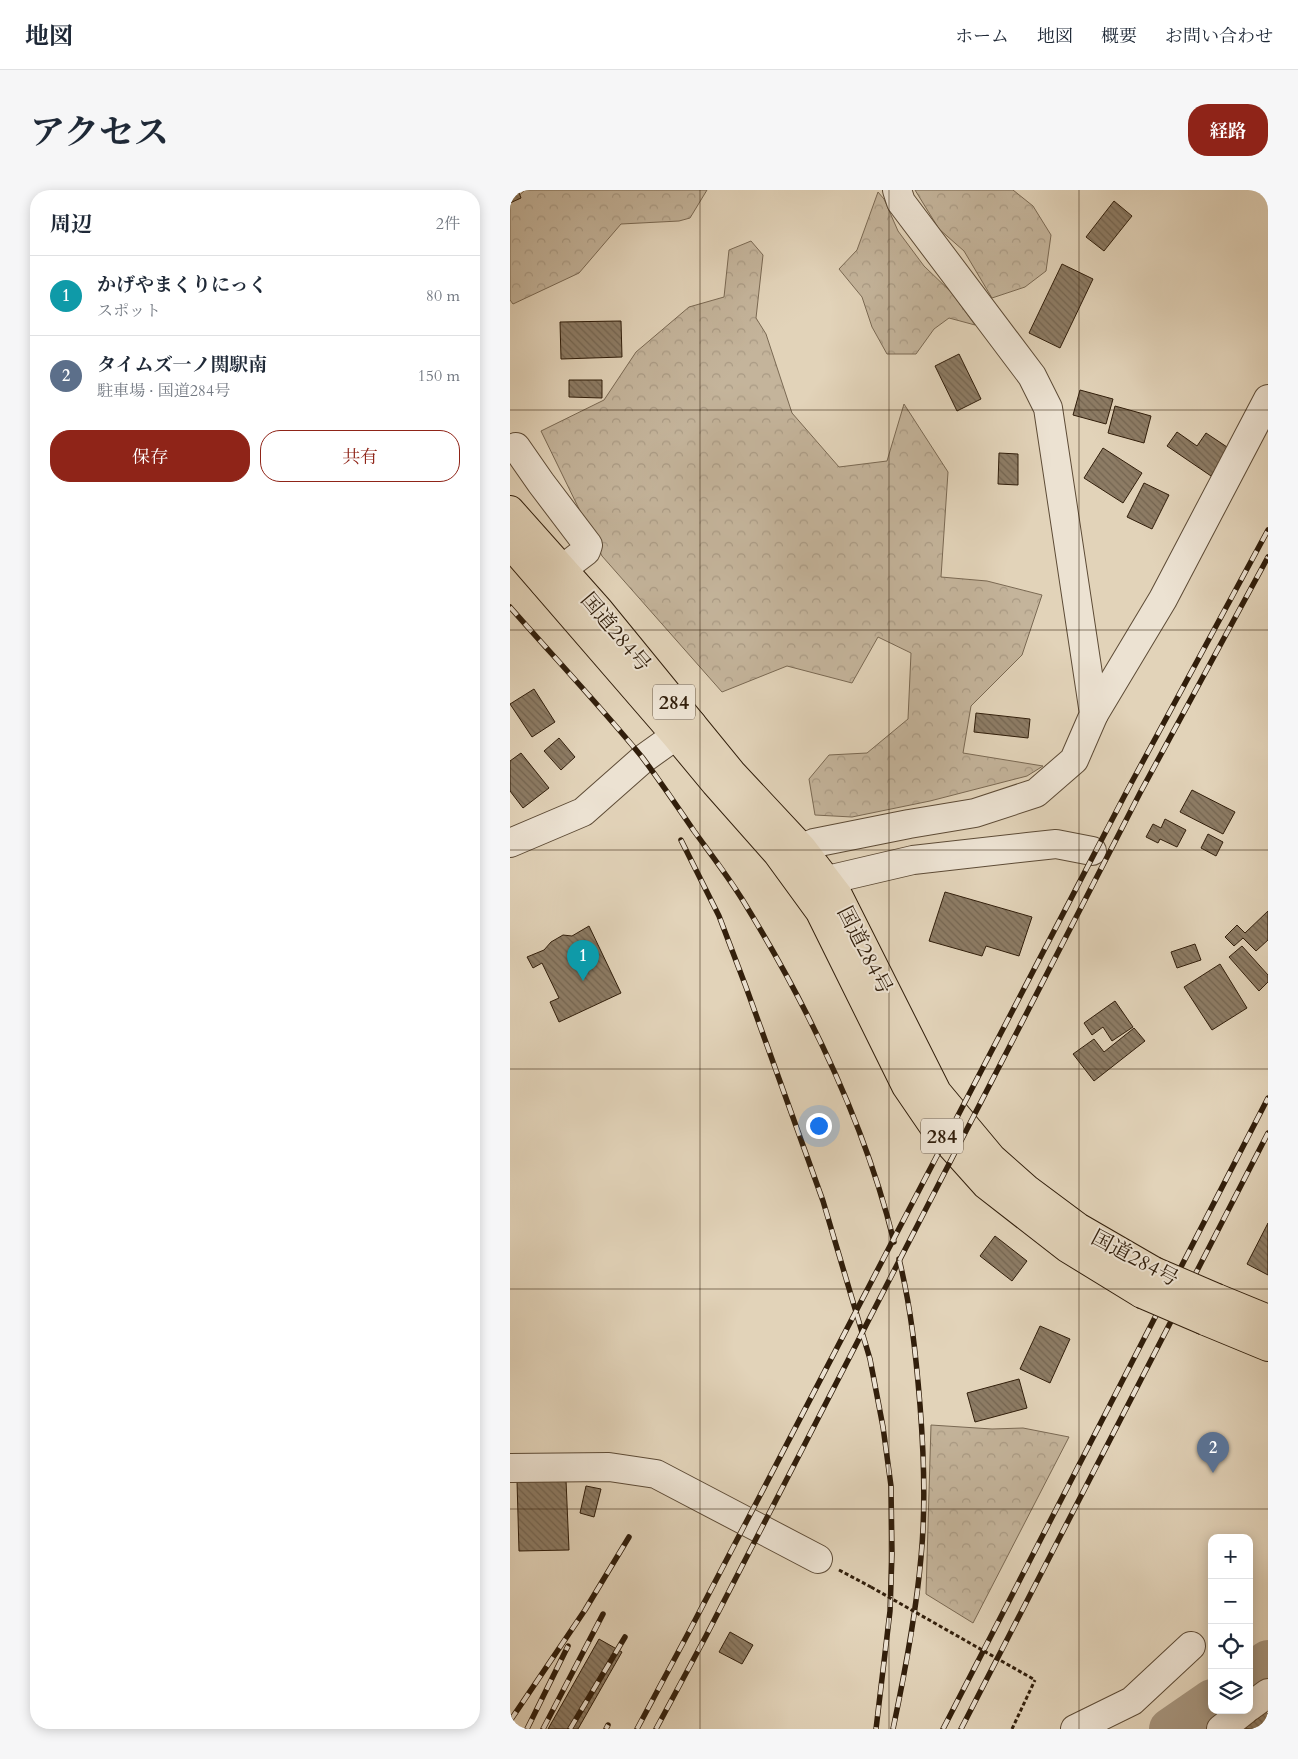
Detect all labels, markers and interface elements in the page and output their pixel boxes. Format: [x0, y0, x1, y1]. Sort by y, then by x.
text: 地図 [25, 20, 73, 53]
text: ホーム [955, 24, 1009, 49]
text: 地図 [1037, 24, 1073, 49]
text: 概要 [1101, 24, 1137, 49]
text: お問い合わせ [1165, 24, 1273, 49]
button: 経路 [1188, 104, 1268, 156]
text: アクセス [30, 109, 169, 157]
text: 周辺 [50, 210, 92, 239]
text: 2件 [436, 213, 460, 235]
text: かげやまくりにっく [97, 272, 268, 298]
text: 1 [62, 285, 70, 307]
text: 80 m [426, 285, 460, 307]
text: スポット [97, 300, 161, 322]
text: タイムズ一ノ関駅南 [97, 352, 268, 378]
text: 2 [62, 365, 70, 387]
text: 150 m [418, 365, 460, 387]
text: 駐車場 · 国道284号 [97, 380, 230, 402]
button: 保存 [50, 430, 250, 482]
button: 共有 [260, 430, 460, 482]
street label: 国道284号 [574, 587, 657, 678]
road number: 284 [653, 684, 695, 720]
street label: 国道284号 [830, 901, 899, 999]
pin: 1 [567, 940, 599, 981]
your location [806, 1113, 832, 1139]
road number: 284 [921, 1118, 963, 1154]
street label: 国道284号 [1086, 1223, 1184, 1294]
pin: 2 [1197, 1432, 1229, 1473]
map controls [1208, 1534, 1253, 1714]
button: + [1208, 1534, 1253, 1579]
button: − [1208, 1579, 1253, 1624]
button: locate [1208, 1624, 1253, 1669]
button: layers [1208, 1669, 1253, 1714]

